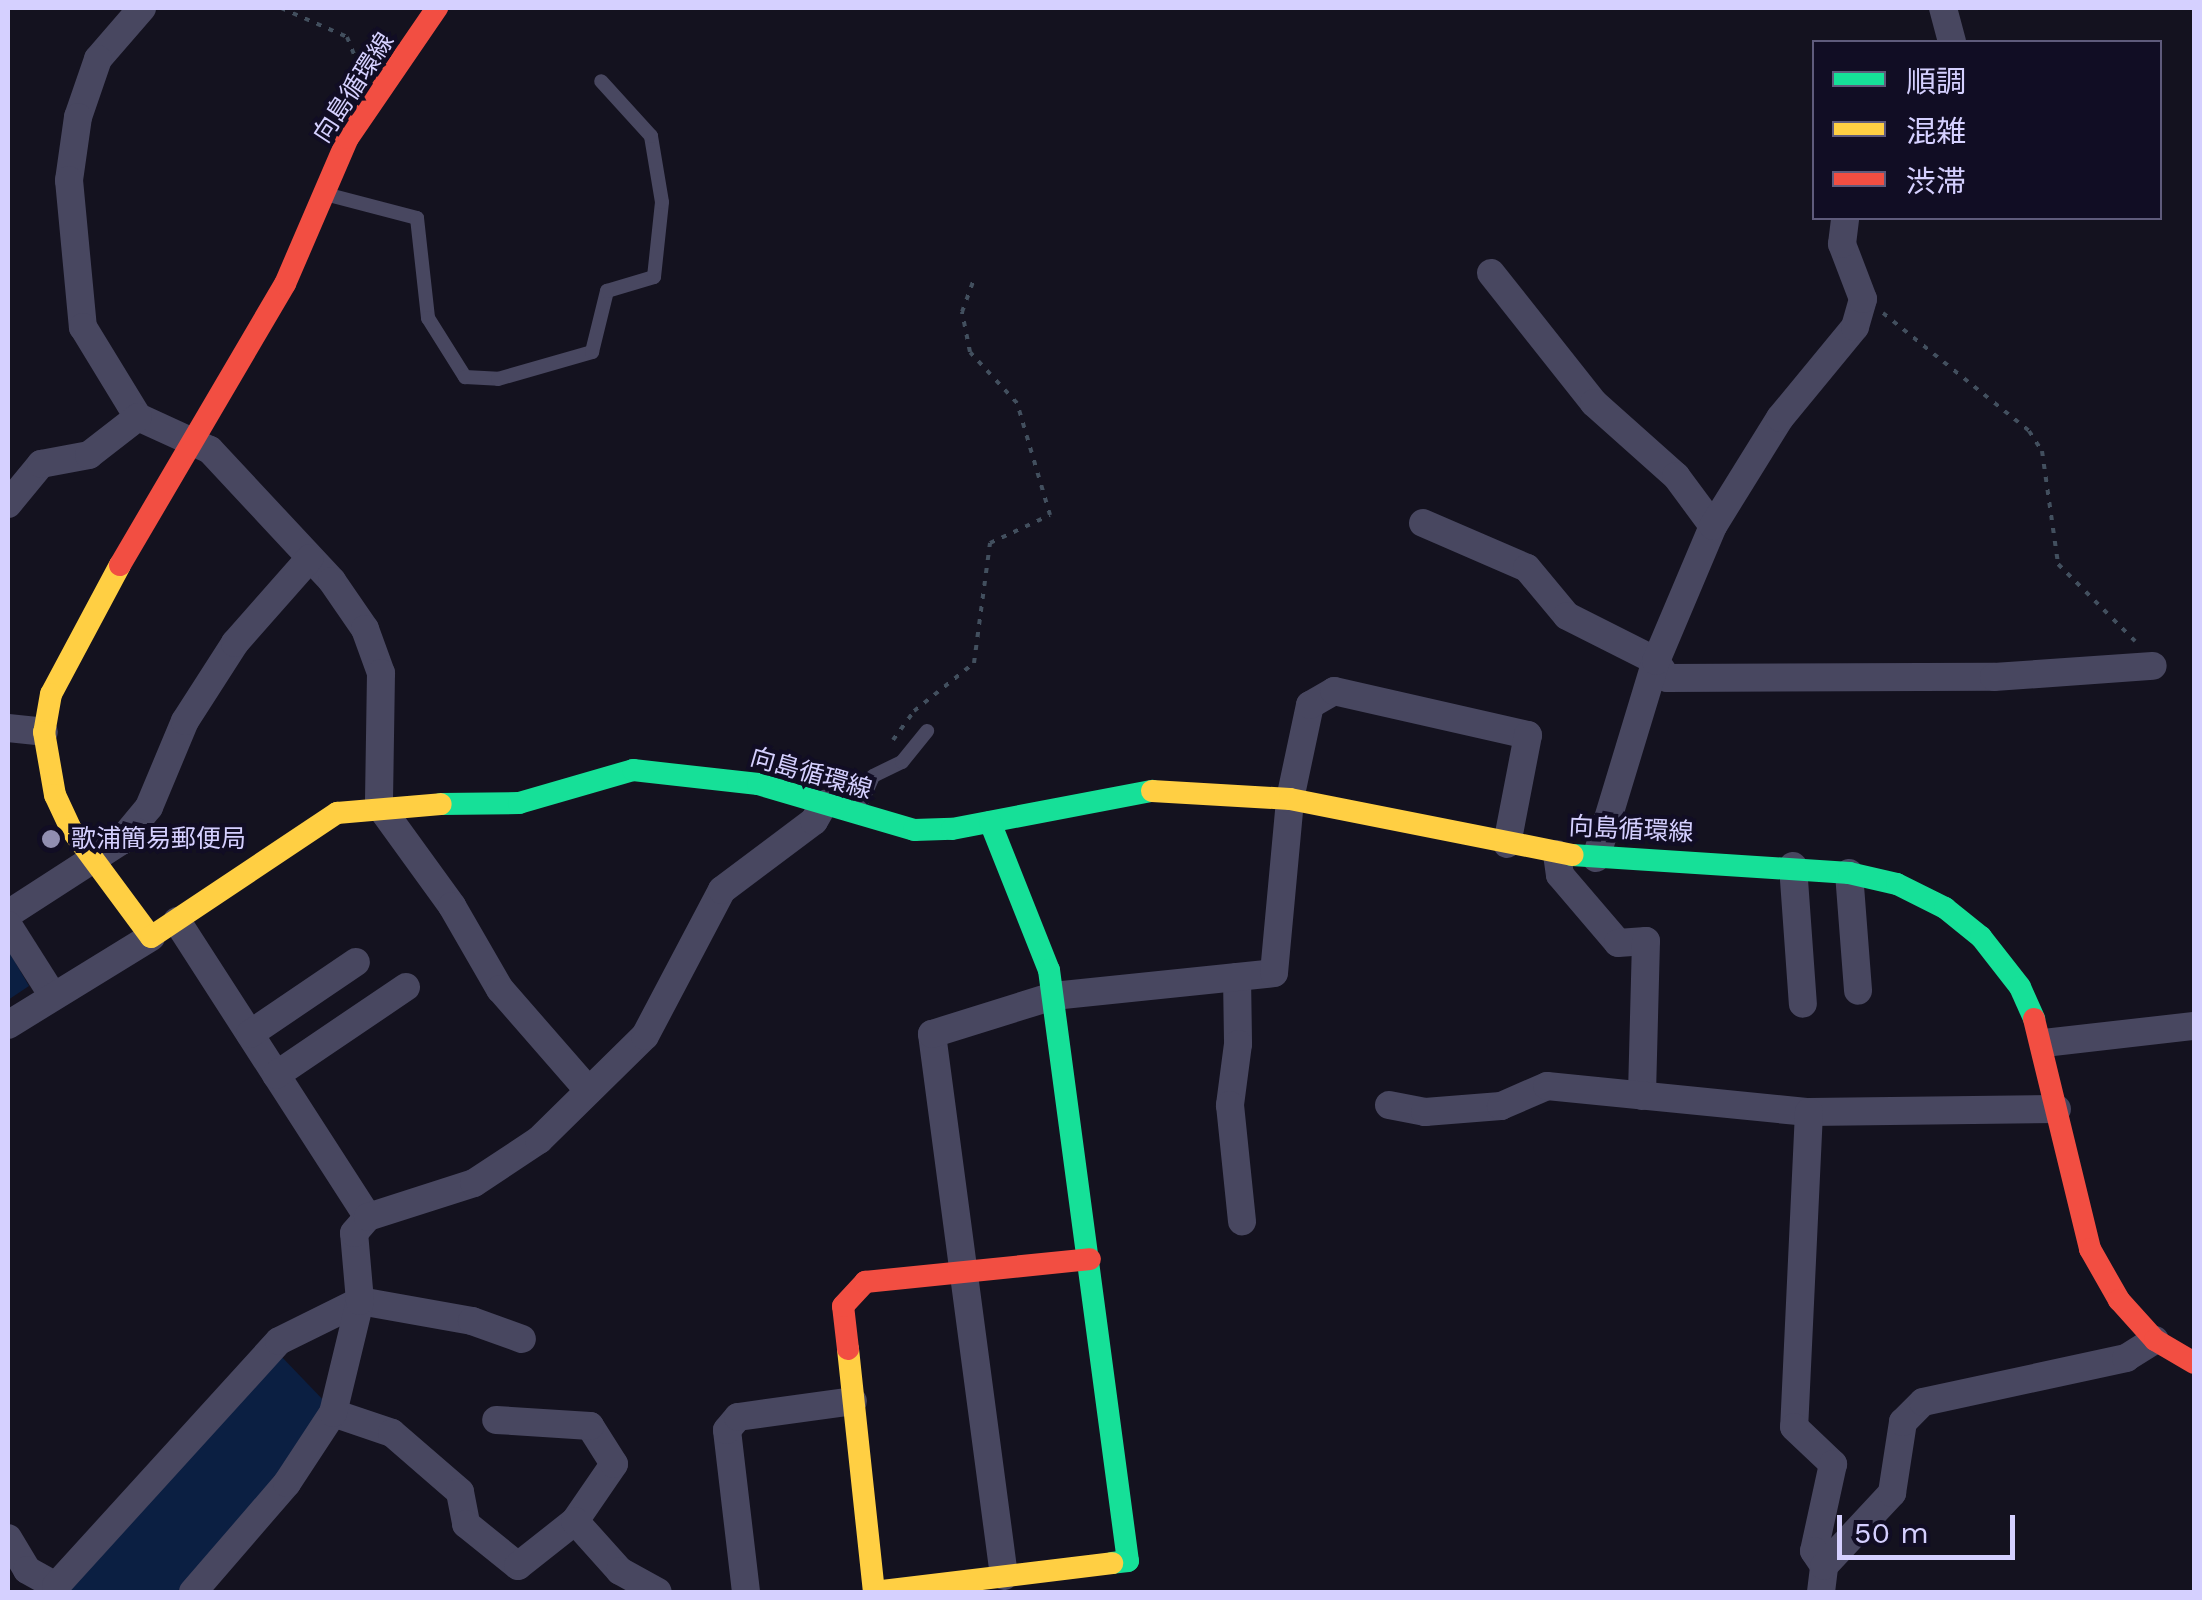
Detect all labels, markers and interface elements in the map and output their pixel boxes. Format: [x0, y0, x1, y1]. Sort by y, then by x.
street label: 向島循環線 [307, 27, 401, 149]
legend [1812, 40, 2162, 220]
text: 順調 [1906, 64, 1966, 99]
text: 混雑 [1906, 114, 1966, 149]
text: 渋滞 [1906, 164, 1966, 199]
street label: 向島循環線 [747, 742, 875, 806]
street label: 向島循環線 [1568, 812, 1694, 848]
place label: 歌浦簡易郵便局 [71, 824, 246, 854]
marker: 歌浦簡易郵便局 [40, 828, 62, 850]
scale bar [1842, 1495, 2020, 1557]
text: 50 m [1854, 1515, 1929, 1550]

